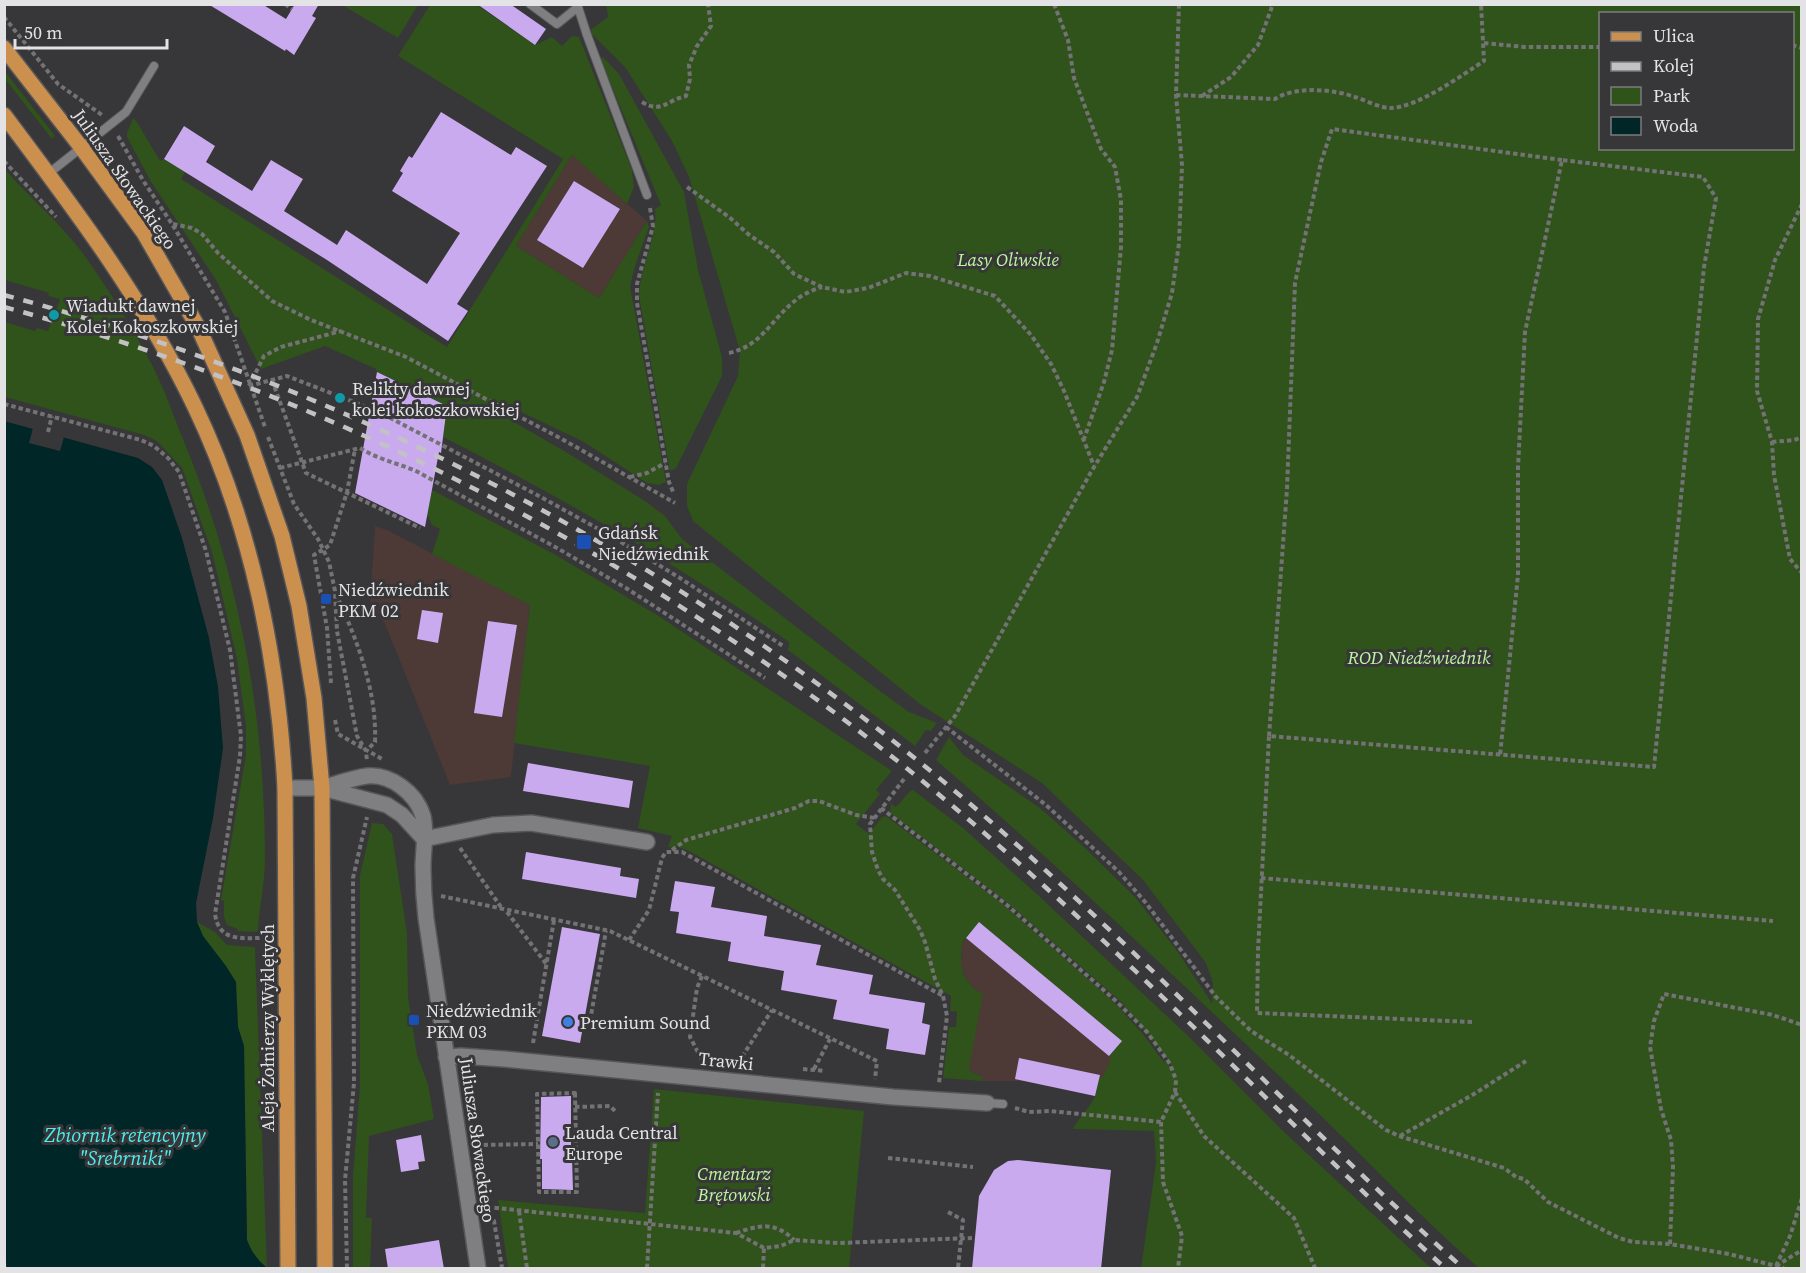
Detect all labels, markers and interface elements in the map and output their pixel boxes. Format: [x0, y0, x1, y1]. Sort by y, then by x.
scale bar [15, 12, 166, 50]
legend [1599, 12, 1794, 150]
text: 50 m [24, 20, 62, 45]
text: Ulica [1653, 23, 1696, 48]
text: Kolej [1653, 53, 1694, 78]
text: Park [1653, 83, 1690, 108]
street label: Juliusza Słowackiego [67, 103, 183, 254]
text: Woda [1653, 113, 1699, 138]
park label: Lasy Oliwskie [956, 247, 1059, 272]
place label: Wiadukt dawnej Kolei Kokoszkowskiej [66, 293, 238, 339]
marker: Wiadukt dawnej Kolei Kokoszkowskiej [47, 308, 61, 322]
place label: Relikty dawnej kolei kokoszkowskiej [352, 376, 520, 422]
marker: Relikty dawnej kolei kokoszkowskiej [333, 391, 347, 405]
place label: Gdańsk Niedźwiednik [598, 520, 709, 566]
marker: Gdańsk Niedźwiednik [575, 533, 593, 551]
place label: Niedźwiednik PKM 02 [338, 577, 449, 623]
marker: Niedźwiednik PKM 02 [319, 592, 333, 606]
park label: ROD Niedźwiednik [1347, 645, 1491, 670]
street label: Aleja Żołnierzy Wyklętych [255, 924, 280, 1132]
place label: Niedźwiednik PKM 03 [426, 998, 537, 1044]
place label: Premium Sound [580, 1010, 710, 1035]
marker: Niedźwiednik PKM 03 [407, 1013, 421, 1027]
marker: Premium Sound [561, 1015, 575, 1029]
street label: Trawki [697, 1046, 755, 1076]
street label: Juliusza Słowackiego [454, 1055, 502, 1224]
place label: Lauda Central Europe [565, 1120, 678, 1166]
water label: Zbiornik retencyjny "Srebrniki" [44, 1121, 206, 1172]
marker: Lauda Central Europe [546, 1135, 560, 1149]
park label: Cmentarz Brętowski [697, 1161, 771, 1207]

